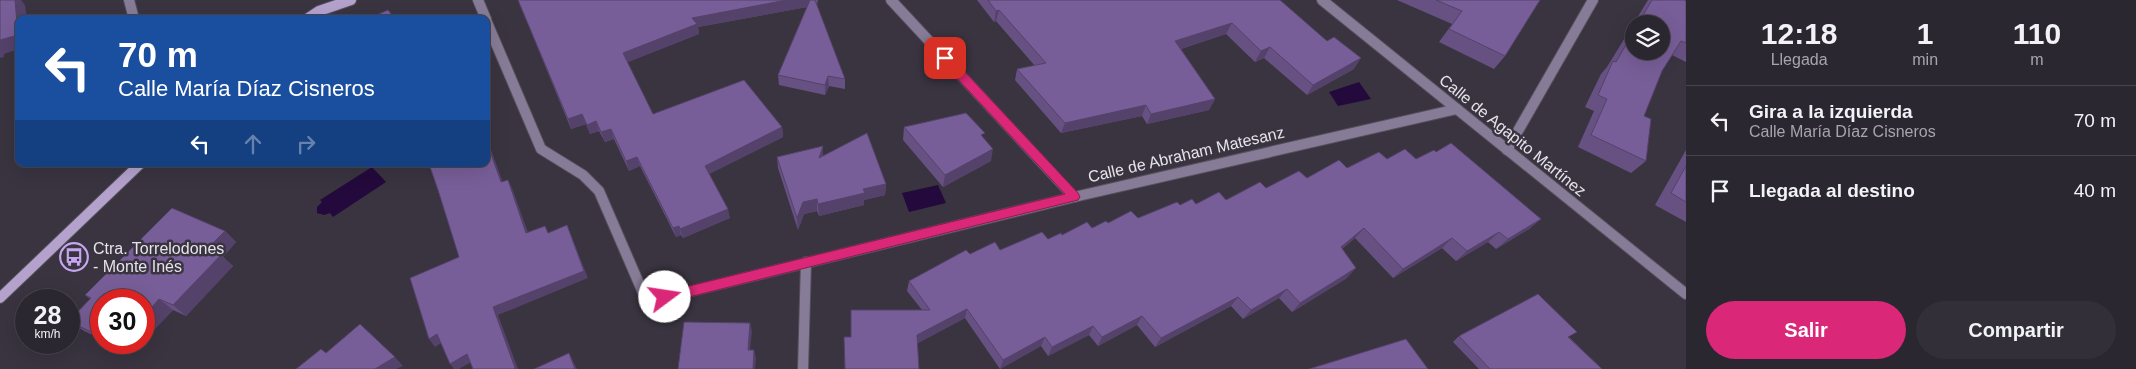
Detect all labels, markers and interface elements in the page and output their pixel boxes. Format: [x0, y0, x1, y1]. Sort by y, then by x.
map controls [1625, 15, 1670, 60]
button: layers [1625, 15, 1670, 60]
text: 12:18 [1761, 17, 1838, 50]
text: 1 [1917, 17, 1934, 50]
text: 110 [2013, 17, 2061, 50]
icon: left [35, 35, 100, 100]
text: 70 m [118, 35, 198, 74]
pin [924, 37, 966, 79]
icon: arrive [931, 44, 959, 72]
text: Llegada [1771, 51, 1828, 68]
text: min [1912, 51, 1938, 68]
text: m [2030, 51, 2044, 68]
street label: Calle de Agapito Martínez [1436, 71, 1589, 200]
text: Calle María Díaz Cisneros [118, 76, 375, 101]
text: Gira a la izquierda [1749, 101, 1913, 122]
icon: left [1706, 107, 1734, 135]
text: 70 m [2074, 110, 2116, 131]
text: Calle María Díaz Cisneros [1749, 123, 1936, 140]
street label: Calle de Abraham Matesanz [1086, 124, 1286, 185]
icon: left [186, 130, 214, 158]
icon: ahead [239, 130, 267, 158]
icon: right [292, 130, 320, 158]
icon: arrive [1706, 177, 1734, 205]
text: Llegada al destino [1749, 180, 1915, 201]
text: 40 m [2074, 180, 2116, 201]
place label: Ctra. Torrelodones - Monte Inés [93, 240, 224, 275]
bus stop icon: Ctra. Torrelodones - Monte Inés [59, 242, 89, 272]
position arrow [638, 270, 690, 322]
speed limit sign: 30 [90, 289, 155, 354]
text: 28 [34, 301, 61, 329]
button: Salir [1706, 301, 1906, 359]
button: Compartir [1916, 301, 2116, 359]
text: km/h [34, 327, 61, 341]

